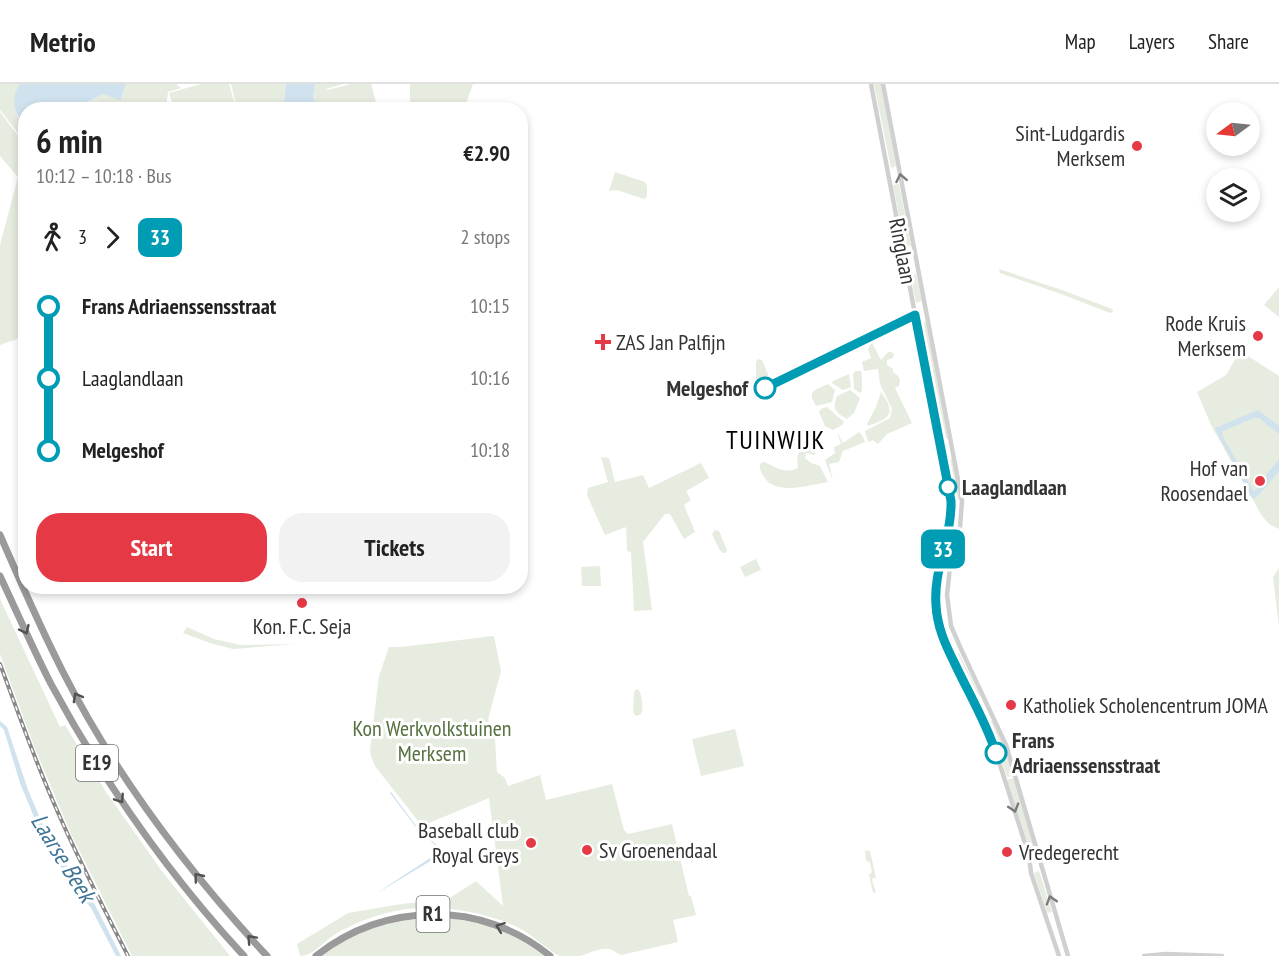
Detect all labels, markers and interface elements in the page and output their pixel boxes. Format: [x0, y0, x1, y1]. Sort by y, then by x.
text: Metrio [30, 23, 96, 60]
text: Map [1065, 28, 1096, 55]
text: Layers [1129, 28, 1175, 55]
text: Share [1208, 28, 1249, 55]
north arrow [1206, 102, 1260, 156]
map controls [1206, 102, 1260, 222]
text: 6 min [36, 119, 103, 162]
place label: Sint-Ludgardis Merksem [1015, 119, 1125, 172]
text: €2.90 [463, 139, 510, 167]
marker: Sint-Ludgardis Merksem [1130, 139, 1144, 153]
text: 10:12 – 10:18 · Bus [36, 163, 171, 189]
button: layers [1206, 168, 1260, 222]
one-way arrow [895, 174, 908, 184]
street label: Ringlaan [883, 215, 923, 287]
icon: walk [36, 221, 69, 254]
icon: forward [96, 221, 129, 254]
text: 3 [78, 224, 87, 250]
text: 33 [150, 224, 170, 251]
text: 2 stops [461, 224, 510, 250]
text: Frans Adriaenssensstraat [82, 292, 276, 320]
text: 10:15 [470, 293, 510, 319]
place label: Rode Kruis Merksem [1165, 309, 1246, 362]
place label: ZAS Jan Palfijn [616, 328, 725, 356]
marker: Rode Kruis Merksem [1251, 329, 1265, 343]
marker: ZAS Jan Palfijn [594, 333, 612, 351]
text: Laaglandlaan [82, 364, 183, 392]
text: 10:16 [470, 365, 510, 391]
place label: Melgeshof [666, 374, 749, 402]
marker: Melgeshof [754, 377, 776, 399]
district label: TUINWIJK [726, 423, 826, 456]
text: Melgeshof [82, 436, 164, 464]
text: 10:18 [470, 437, 510, 463]
place label: Hof van Roosendael [1161, 454, 1249, 507]
place label: Laaglandlaan [962, 473, 1067, 501]
marker: Hof van Roosendael [1253, 474, 1267, 488]
marker: Laaglandlaan [939, 478, 957, 496]
button: Start [36, 513, 267, 582]
button: Tickets [279, 513, 510, 582]
line badge: 33 [916, 530, 970, 568]
text: 33 [933, 536, 953, 563]
marker: Kon. F.C. Seja [295, 596, 309, 610]
place label: Kon. F.C. Seja [253, 612, 351, 640]
one-way arrow [17, 623, 29, 634]
place label: Katholiek Scholencentrum JOMA [1023, 691, 1269, 719]
one-way arrow [73, 693, 84, 703]
marker: Katholiek Scholencentrum JOMA [1004, 698, 1018, 712]
park label: Kon Werkvolkstuinen Merksem [352, 714, 512, 767]
place label: Frans Adriaenssensstraat [1011, 726, 1161, 779]
marker: Frans Adriaenssensstraat [985, 742, 1007, 764]
road number: E19 [76, 745, 118, 781]
one-way arrow [113, 792, 124, 803]
one-way arrow [1007, 802, 1019, 813]
water label: Laarse Beek [24, 808, 104, 910]
place label: Baseball club Royal Greys [418, 816, 519, 869]
marker: Baseball club Royal Greys [524, 836, 538, 850]
place label: Sv Groenendaal [599, 836, 718, 864]
place label: Vredegerecht [1018, 838, 1119, 866]
marker: Sv Groenendaal [580, 843, 594, 857]
marker: Vredegerecht [1000, 845, 1014, 859]
one-way arrow [194, 873, 205, 884]
one-way arrow [1046, 895, 1058, 906]
road number: R1 [416, 896, 450, 932]
one-way arrow [495, 921, 506, 934]
one-way arrow [247, 935, 258, 946]

